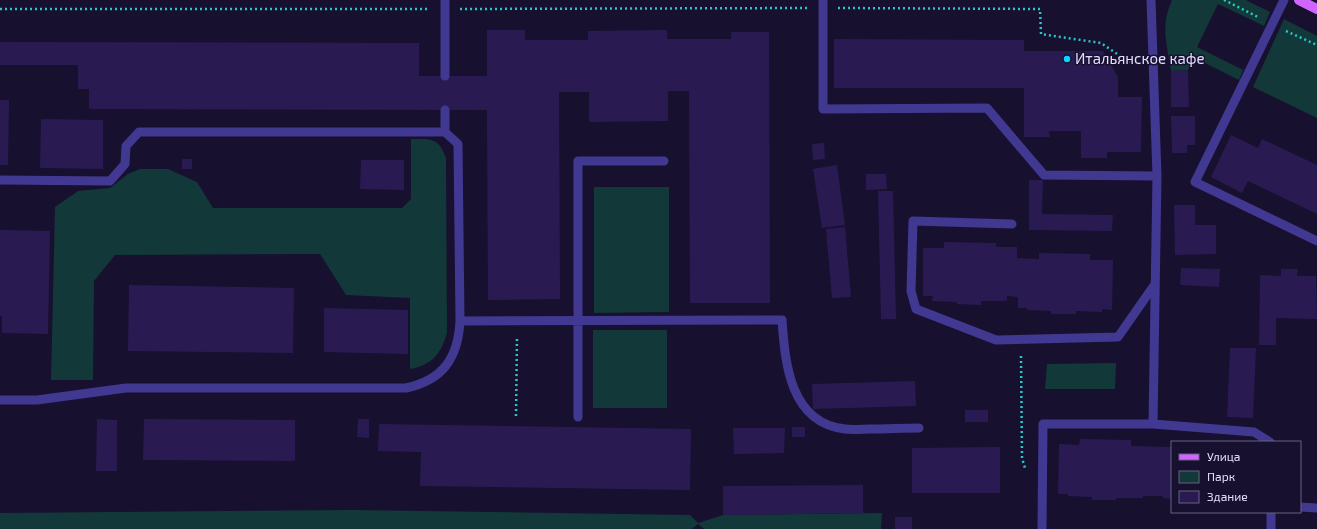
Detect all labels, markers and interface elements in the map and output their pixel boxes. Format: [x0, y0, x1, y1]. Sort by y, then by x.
place label: Итальянское кафе [1075, 49, 1205, 67]
marker: Итальянское кафе [1062, 54, 1072, 64]
legend [1171, 441, 1301, 513]
text: Улица [1207, 449, 1240, 463]
text: Парк [1207, 469, 1236, 483]
text: Здание [1207, 489, 1248, 503]

